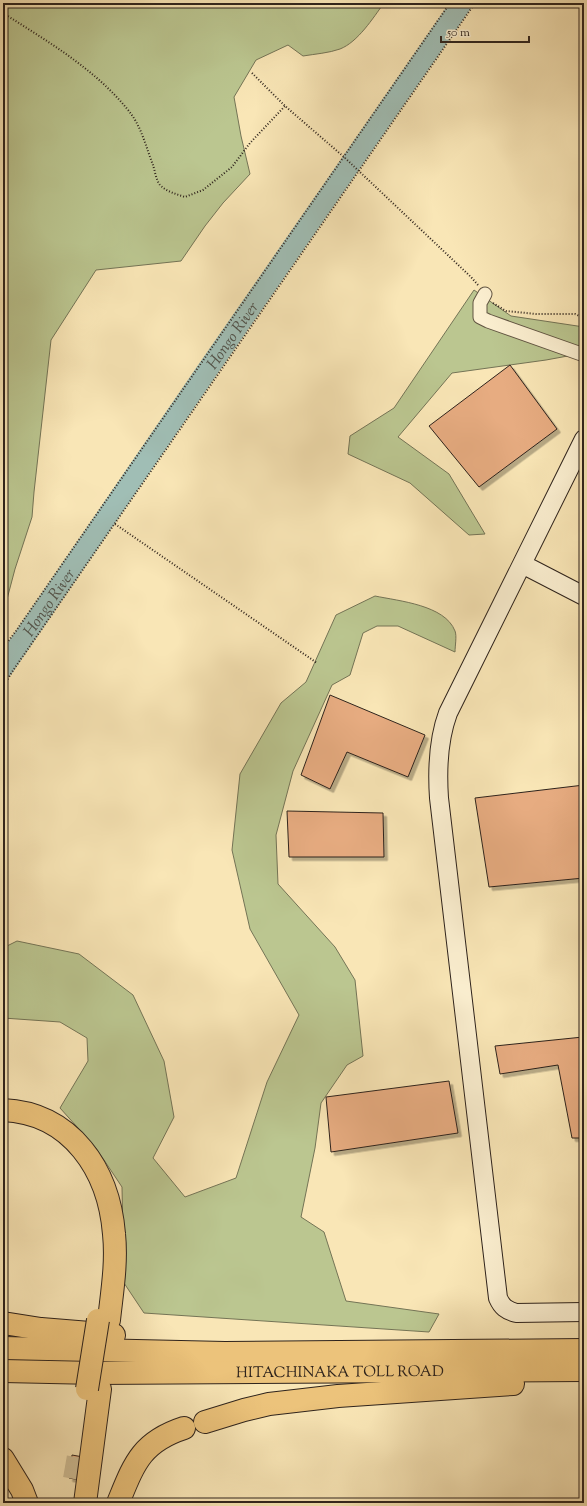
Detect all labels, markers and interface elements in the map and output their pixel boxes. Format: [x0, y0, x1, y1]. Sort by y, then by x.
scale bar [441, 18, 529, 44]
text: 50 m [446, 24, 470, 42]
water label: Hongo River [202, 298, 266, 375]
water label: Hongo River [19, 565, 82, 642]
street label: HITACHINAKA TOLL ROAD [236, 1362, 444, 1384]

